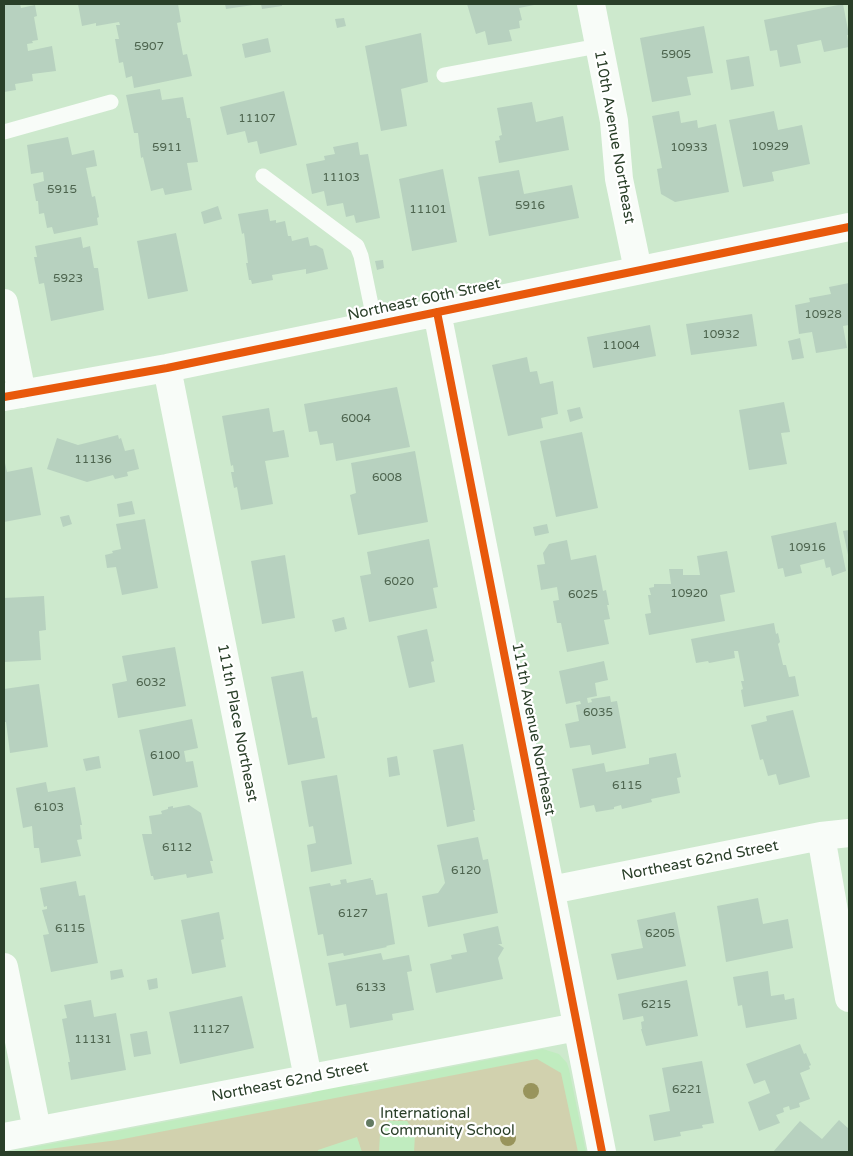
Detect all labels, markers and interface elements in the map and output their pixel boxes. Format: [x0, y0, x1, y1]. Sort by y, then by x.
house number: 5907 [134, 40, 164, 54]
house number: 5905 [661, 48, 691, 62]
street label: 110th Avenue Northeast [590, 49, 638, 225]
house number: 11107 [238, 112, 276, 126]
house number: 10929 [751, 140, 789, 154]
house number: 5911 [152, 141, 182, 155]
house number: 10933 [670, 141, 708, 155]
house number: 11103 [322, 171, 360, 185]
house number: 5915 [47, 183, 77, 197]
house number: 5916 [515, 199, 545, 213]
house number: 11101 [409, 203, 447, 217]
house number: 5923 [53, 272, 83, 286]
street label: Northeast 60th Street [346, 275, 502, 325]
house number: 10928 [804, 308, 842, 322]
house number: 10932 [702, 328, 740, 342]
house number: 11004 [602, 339, 640, 353]
house number: 6004 [341, 412, 371, 426]
house number: 11136 [74, 453, 112, 467]
house number: 6008 [372, 471, 402, 485]
house number: 10916 [788, 541, 826, 555]
house number: 6020 [384, 575, 414, 589]
house number: 10920 [670, 587, 708, 601]
house number: 6025 [568, 588, 598, 602]
street label: 111th Avenue Northeast [507, 641, 559, 817]
street label: 111th Place Northeast [213, 642, 261, 804]
house number: 6032 [136, 676, 166, 690]
house number: 6035 [583, 706, 613, 720]
house number: 6100 [150, 749, 180, 763]
house number: 6115 [612, 779, 642, 793]
house number: 6103 [34, 801, 64, 815]
street label: Northeast 62nd Street [620, 837, 780, 885]
house number: 6112 [162, 841, 192, 855]
house number: 6120 [451, 864, 481, 878]
house number: 6127 [338, 907, 368, 921]
house number: 6115 [55, 922, 85, 936]
house number: 6205 [645, 927, 675, 941]
house number: 6133 [356, 981, 386, 995]
house number: 6215 [641, 998, 671, 1012]
house number: 11127 [192, 1023, 230, 1037]
house number: 11131 [74, 1033, 112, 1047]
street label: Northeast 62nd Street [210, 1058, 370, 1106]
house number: 6221 [672, 1083, 702, 1097]
place label: International Community School [380, 1105, 515, 1140]
marker: International Community School [364, 1117, 376, 1129]

